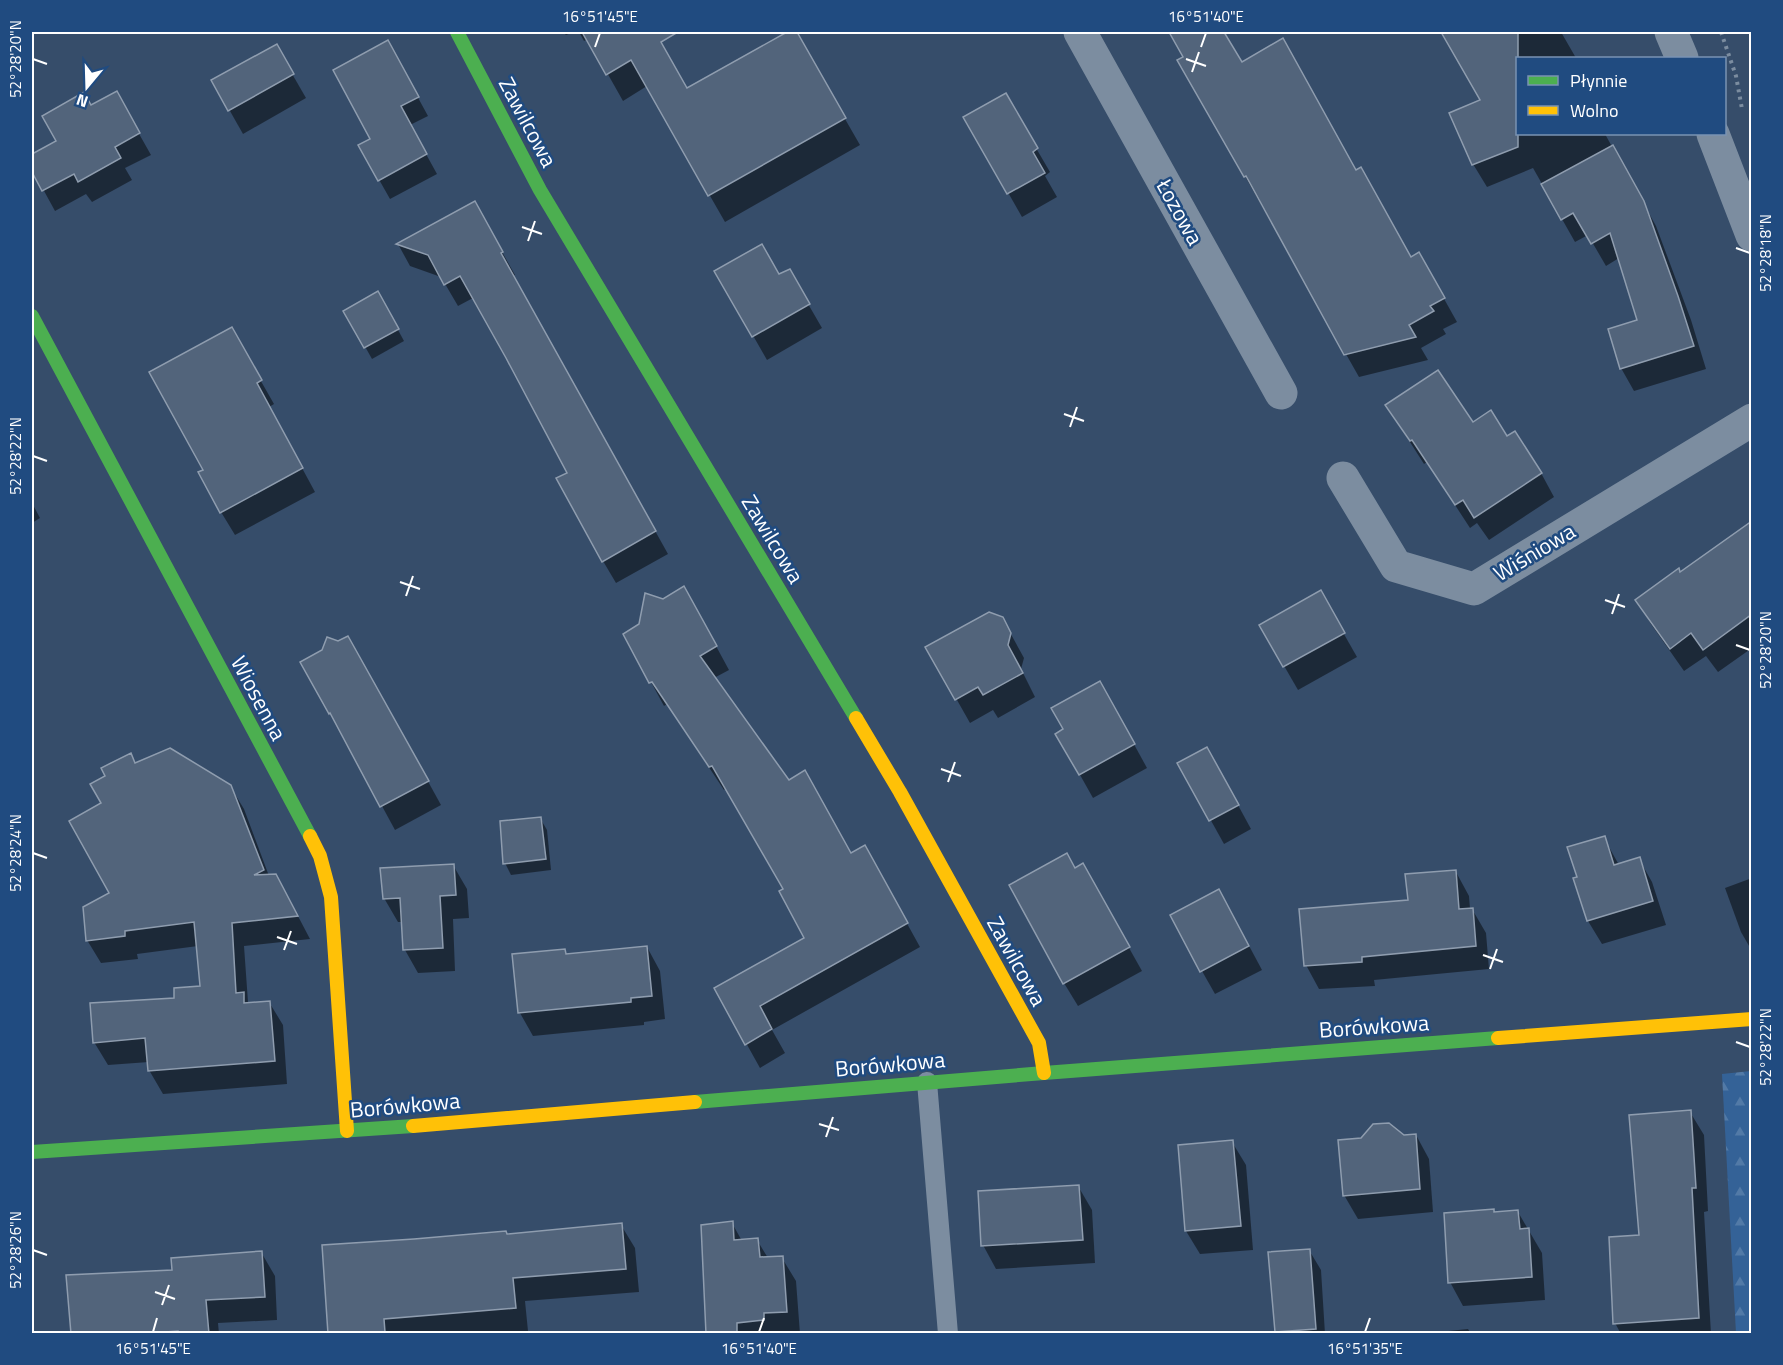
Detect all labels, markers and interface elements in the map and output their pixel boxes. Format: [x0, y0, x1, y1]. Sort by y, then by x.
text: 16°51'45"E [562, 5, 638, 28]
text: 16°51'40"E [1168, 5, 1244, 28]
text: 52°28'20"N [4, 20, 27, 98]
north arrow [57, 57, 117, 117]
legend [1516, 57, 1726, 135]
text: Płynnie [1570, 67, 1627, 94]
street label: Zawilcowa [490, 71, 566, 173]
text: N [73, 88, 91, 114]
text: Wolno [1570, 97, 1618, 124]
street label: Łozowa [1147, 172, 1212, 251]
text: 52°28'18"N [1754, 214, 1777, 292]
text: 52°28'22"N [4, 417, 27, 495]
street label: Zawilcowa [733, 488, 813, 590]
street label: Wiśniowa [1487, 514, 1581, 590]
text: 52°28'20"N [1754, 611, 1777, 689]
street label: Wiosenna [222, 649, 296, 747]
text: 52°28'24"N [4, 814, 27, 892]
street label: Zawilcowa [978, 910, 1056, 1012]
street label: Borówkowa [1318, 1005, 1430, 1047]
text: 52°28'22"N [1754, 1008, 1777, 1086]
street label: Borówkowa [834, 1042, 946, 1086]
street label: Borówkowa [349, 1083, 461, 1127]
text: 52°28'26"N [4, 1211, 27, 1289]
text: 16°51'45"E [115, 1337, 191, 1360]
text: 16°51'40"E [721, 1337, 797, 1360]
text: 16°51'35"E [1327, 1337, 1403, 1360]

